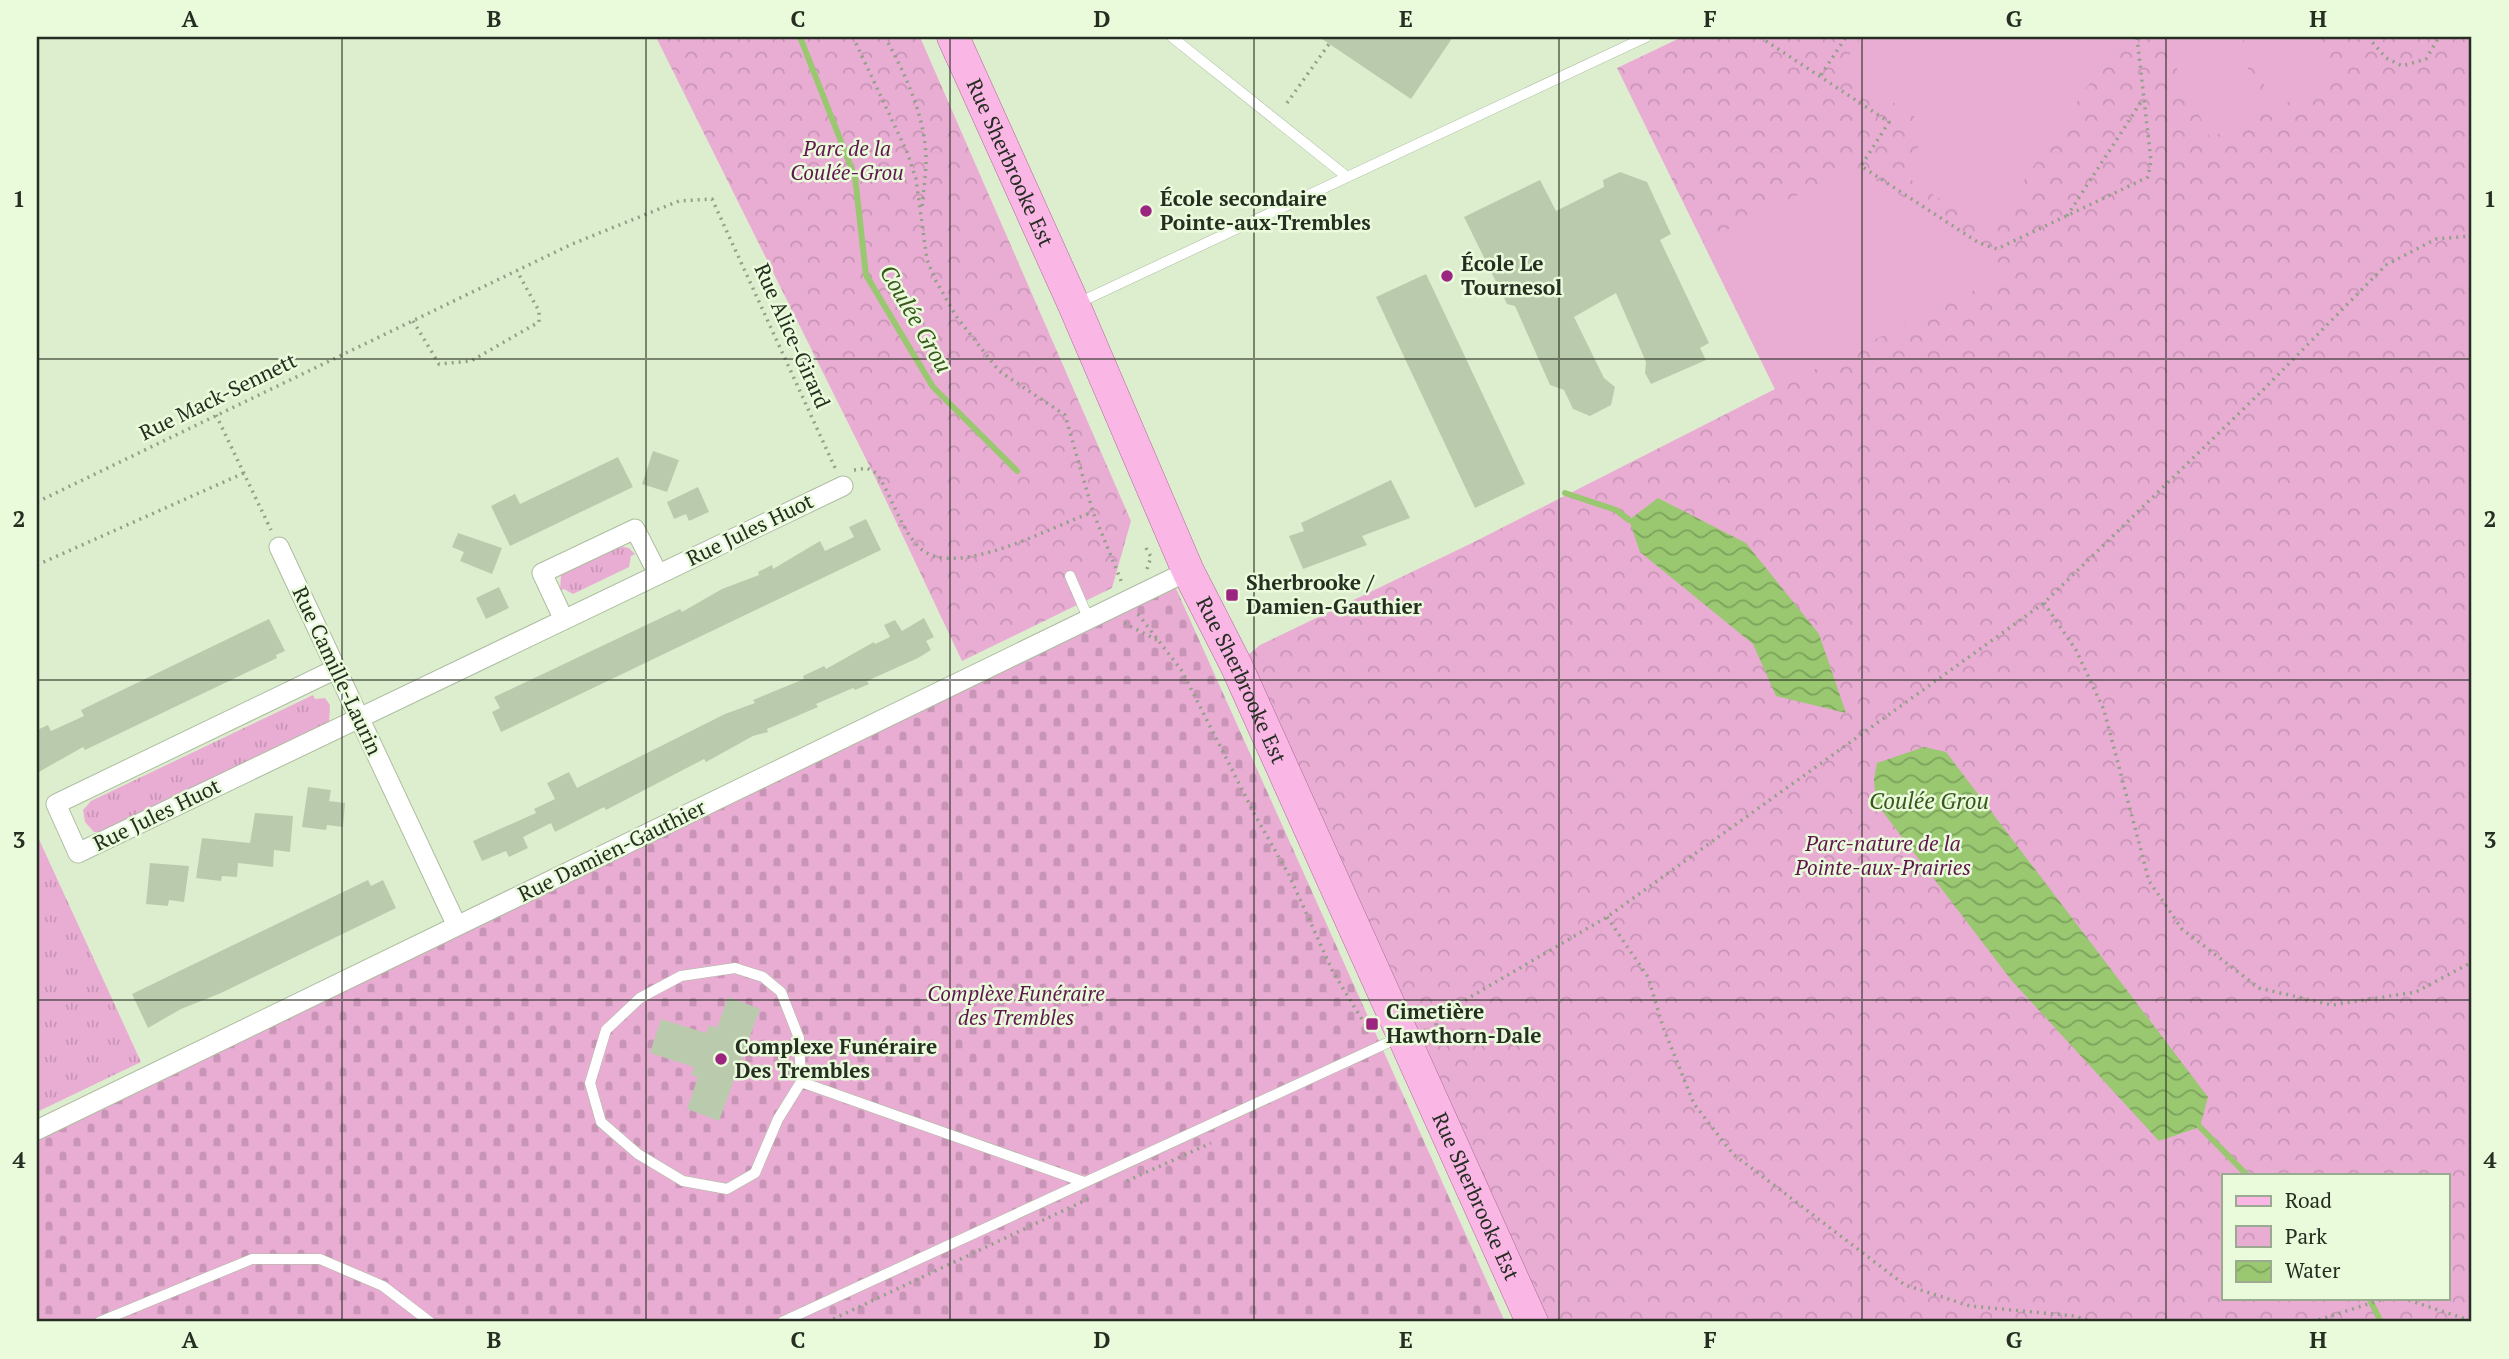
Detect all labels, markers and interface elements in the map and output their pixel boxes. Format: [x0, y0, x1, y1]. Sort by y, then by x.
text: A [182, 3, 199, 34]
text: B [487, 3, 502, 34]
text: C [791, 3, 806, 34]
text: D [1094, 3, 1111, 34]
text: E [1399, 3, 1413, 34]
text: F [1703, 3, 1717, 34]
text: G [2006, 3, 2023, 34]
text: H [2309, 3, 2327, 34]
street label: Rue Sherbrooke Est [961, 74, 1061, 251]
park label: Parc de la Coulée-Grou [790, 134, 904, 186]
text: 1 [13, 183, 26, 214]
text: 1 [2484, 183, 2497, 214]
place label: École secondaire Pointe-aux-Trembles [1160, 184, 1371, 236]
marker: École secondaire Pointe-aux-Trembles [1138, 203, 1154, 219]
place label: École Le Tournesol [1461, 249, 1562, 301]
street label: Rue Alice-Girard [748, 259, 838, 413]
water label: Coulée Grou [873, 259, 960, 378]
marker: École Le Tournesol [1439, 268, 1455, 284]
street label: Rue Mack-Sennett [134, 346, 301, 446]
street label: Rue Jules Huot [681, 486, 818, 572]
text: 2 [13, 503, 26, 534]
text: 2 [2484, 503, 2497, 534]
place label: Sherbrooke / Damien-Gauthier [1246, 568, 1422, 620]
street label: Rue Camille-Laurin [287, 582, 389, 760]
marker: Sherbrooke / Damien-Gauthier [1224, 587, 1240, 603]
street label: Rue Sherbrooke Est [1190, 592, 1294, 768]
street label: Rue Jules Huot [88, 771, 225, 857]
water label: Coulée Grou [1869, 785, 1989, 816]
street label: Rue Damien-Gauthier [513, 793, 710, 908]
text: 3 [13, 824, 26, 855]
text: 3 [2484, 824, 2497, 855]
park label: Parc-nature de la Pointe-aux-Prairies [1794, 829, 1971, 881]
park label: Complèxe Funéraire des Trembles [927, 979, 1105, 1031]
place label: Cimetière Hawthorn-Dale [1386, 997, 1541, 1049]
marker: Cimetière Hawthorn-Dale [1364, 1016, 1380, 1032]
place label: Complexe Funéraire Des Trembles [735, 1032, 937, 1084]
marker: Complexe Funéraire Des Trembles [713, 1051, 729, 1067]
street label: Rue Sherbrooke Est [1426, 1108, 1527, 1285]
text: 4 [13, 1144, 26, 1175]
text: 4 [2484, 1144, 2497, 1175]
legend [2222, 1174, 2450, 1300]
text: Road [2285, 1186, 2332, 1214]
text: Park [2285, 1222, 2327, 1250]
text: Water [2285, 1256, 2340, 1284]
text: A [182, 1324, 199, 1355]
text: B [487, 1324, 502, 1355]
text: C [791, 1324, 806, 1355]
text: D [1094, 1324, 1111, 1355]
text: E [1399, 1324, 1413, 1355]
text: F [1703, 1324, 1717, 1355]
text: G [2006, 1324, 2023, 1355]
text: H [2309, 1324, 2327, 1355]

